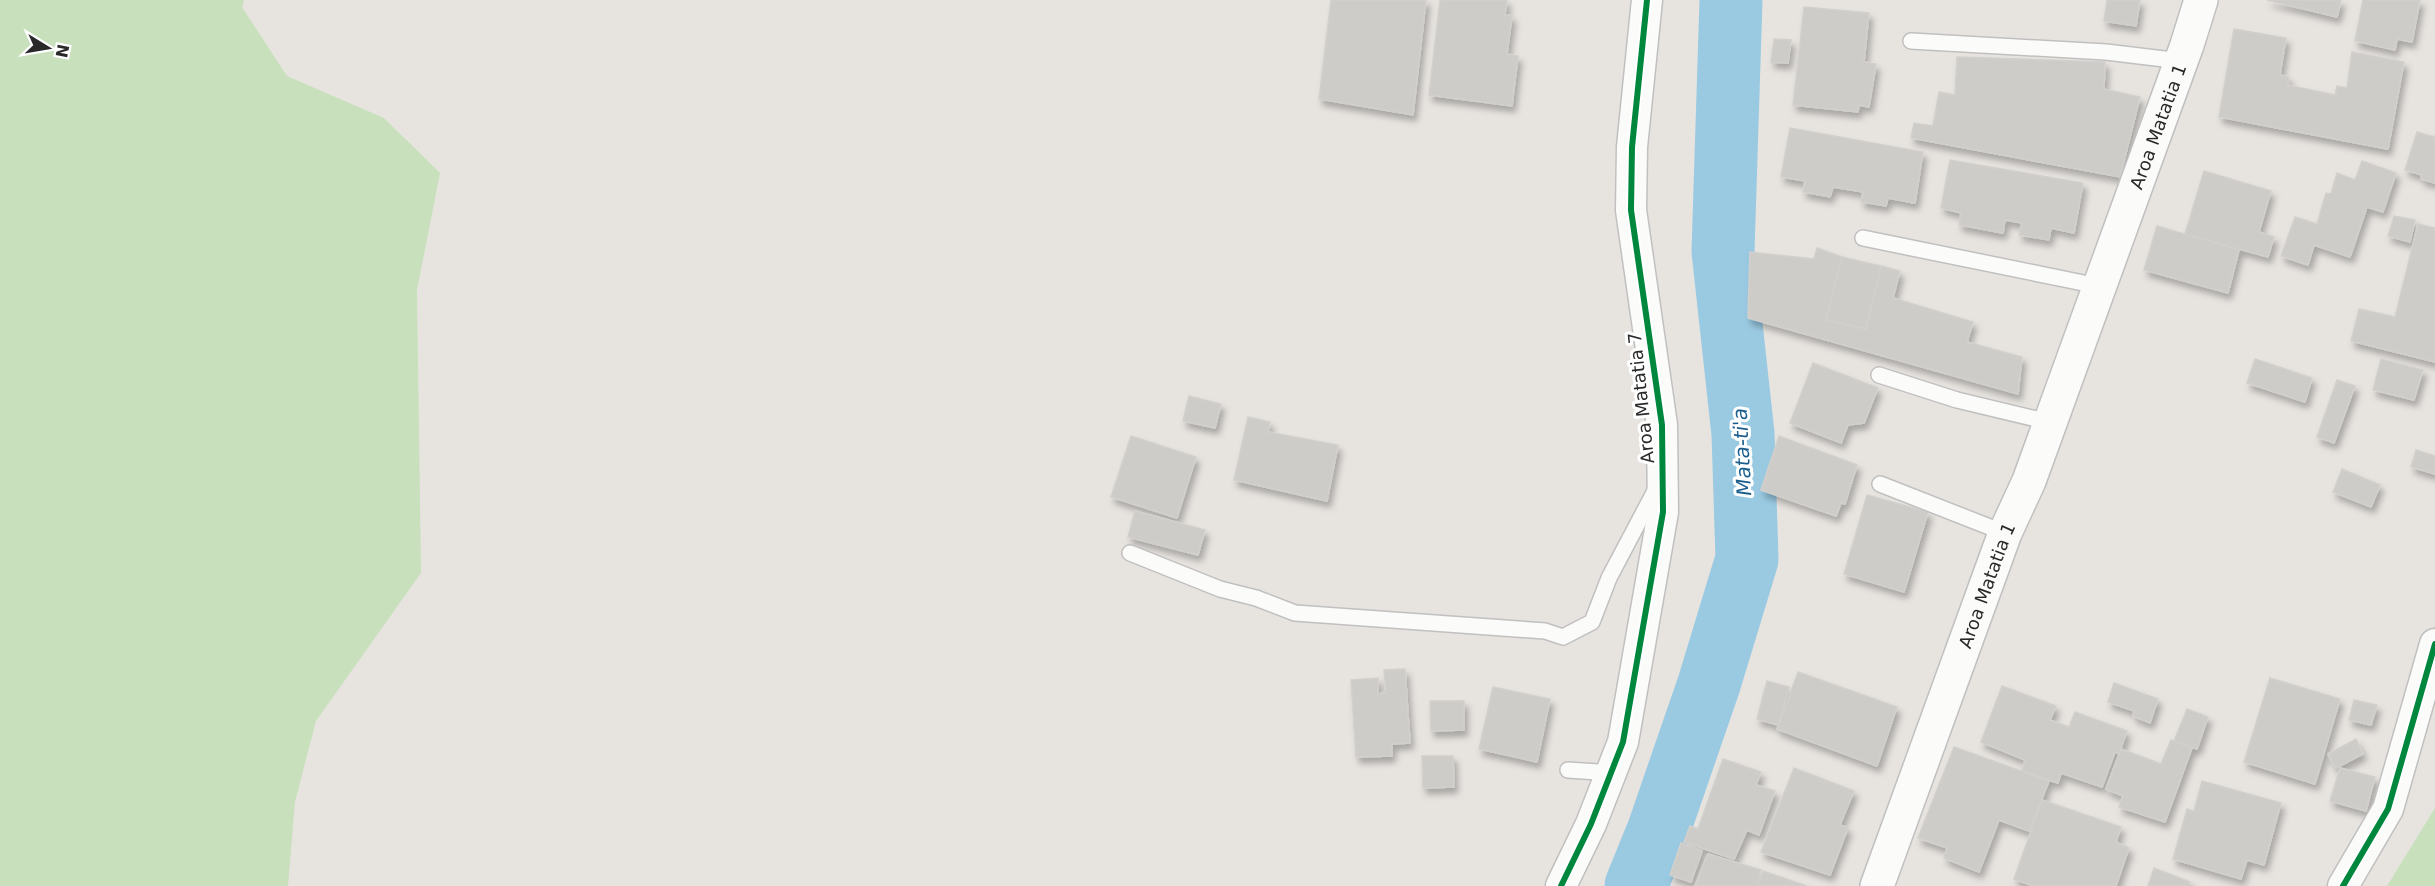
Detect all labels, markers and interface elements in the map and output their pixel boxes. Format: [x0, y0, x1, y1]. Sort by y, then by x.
north arrow [18, 18, 78, 78]
text: N [52, 42, 73, 59]
street label: Aroa Matatia 1 [2125, 61, 2190, 192]
street label: Aroa Matatia 7 [1624, 331, 1658, 465]
water label: Mata-ti'a [1728, 407, 1756, 497]
street label: Aroa Matatia 1 [1954, 519, 2019, 651]

